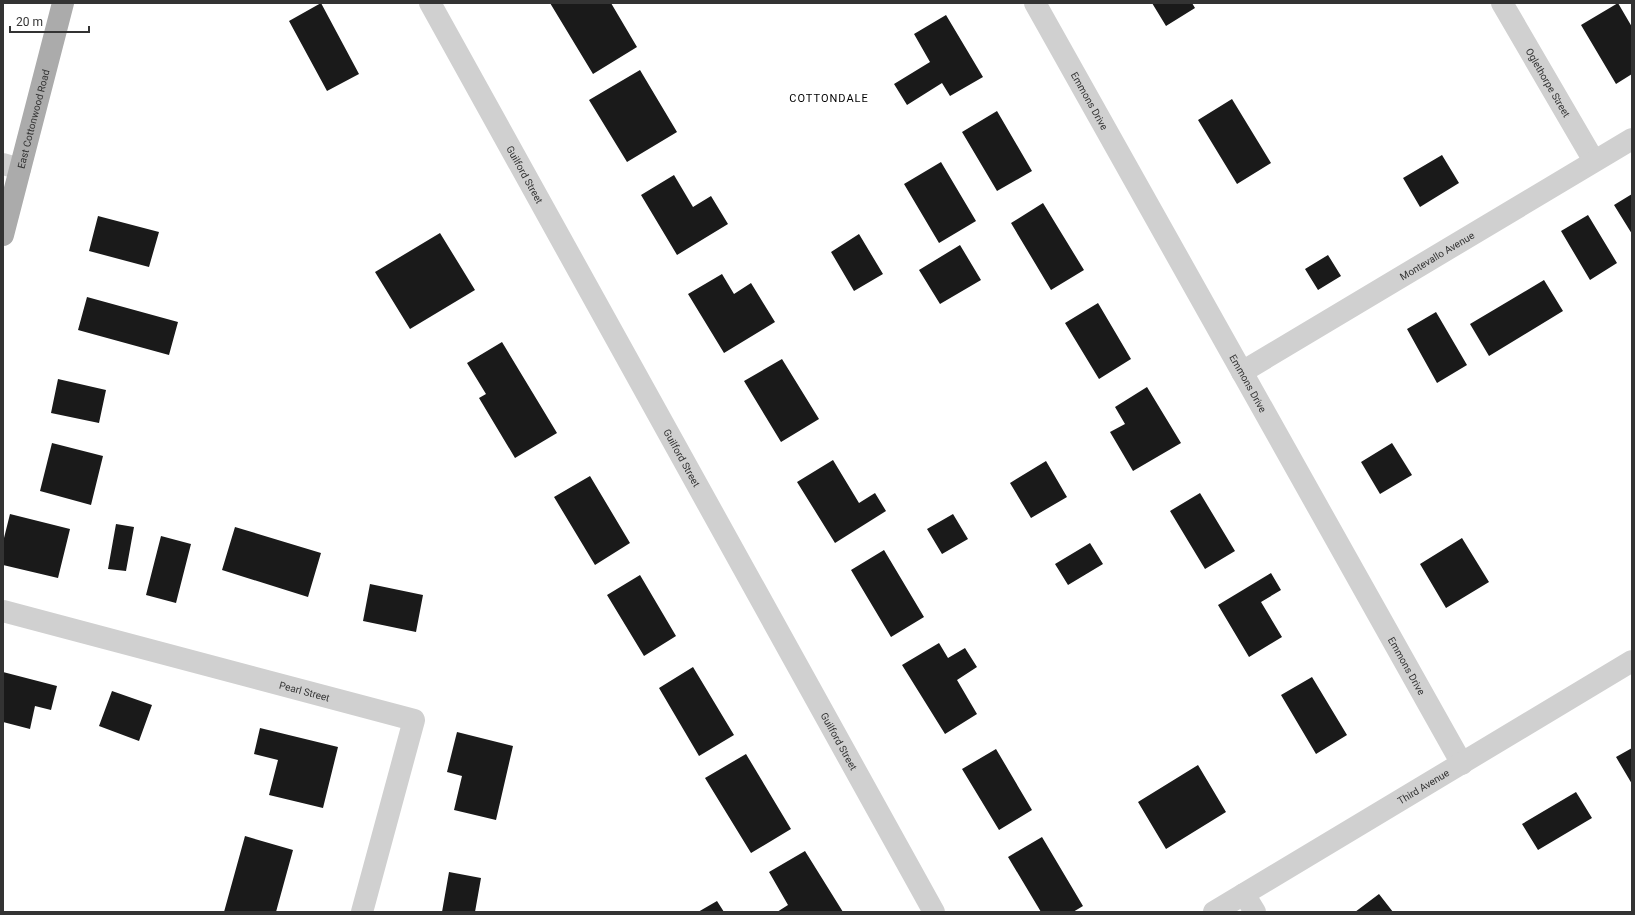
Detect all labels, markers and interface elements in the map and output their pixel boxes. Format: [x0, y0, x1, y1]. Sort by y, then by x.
scale bar [10, 8, 89, 34]
text: 20 m [16, 15, 43, 29]
street label: Oglethorpe Street [1523, 46, 1572, 119]
street label: East Cottonwood Road [15, 68, 52, 170]
street label: Emmons Drive [1069, 70, 1110, 132]
district label: COTTONDALE [789, 92, 869, 105]
street label: Guilford Street [504, 144, 545, 205]
street label: Montevallo Avenue [1398, 230, 1476, 282]
street label: Emmons Drive [1227, 353, 1269, 414]
street label: Guilford Street [661, 427, 702, 489]
street label: Emmons Drive [1386, 635, 1427, 697]
street label: Pearl Street [278, 680, 331, 703]
street label: Guilford Street [818, 711, 859, 772]
street label: Third Avenue [1396, 767, 1451, 806]

